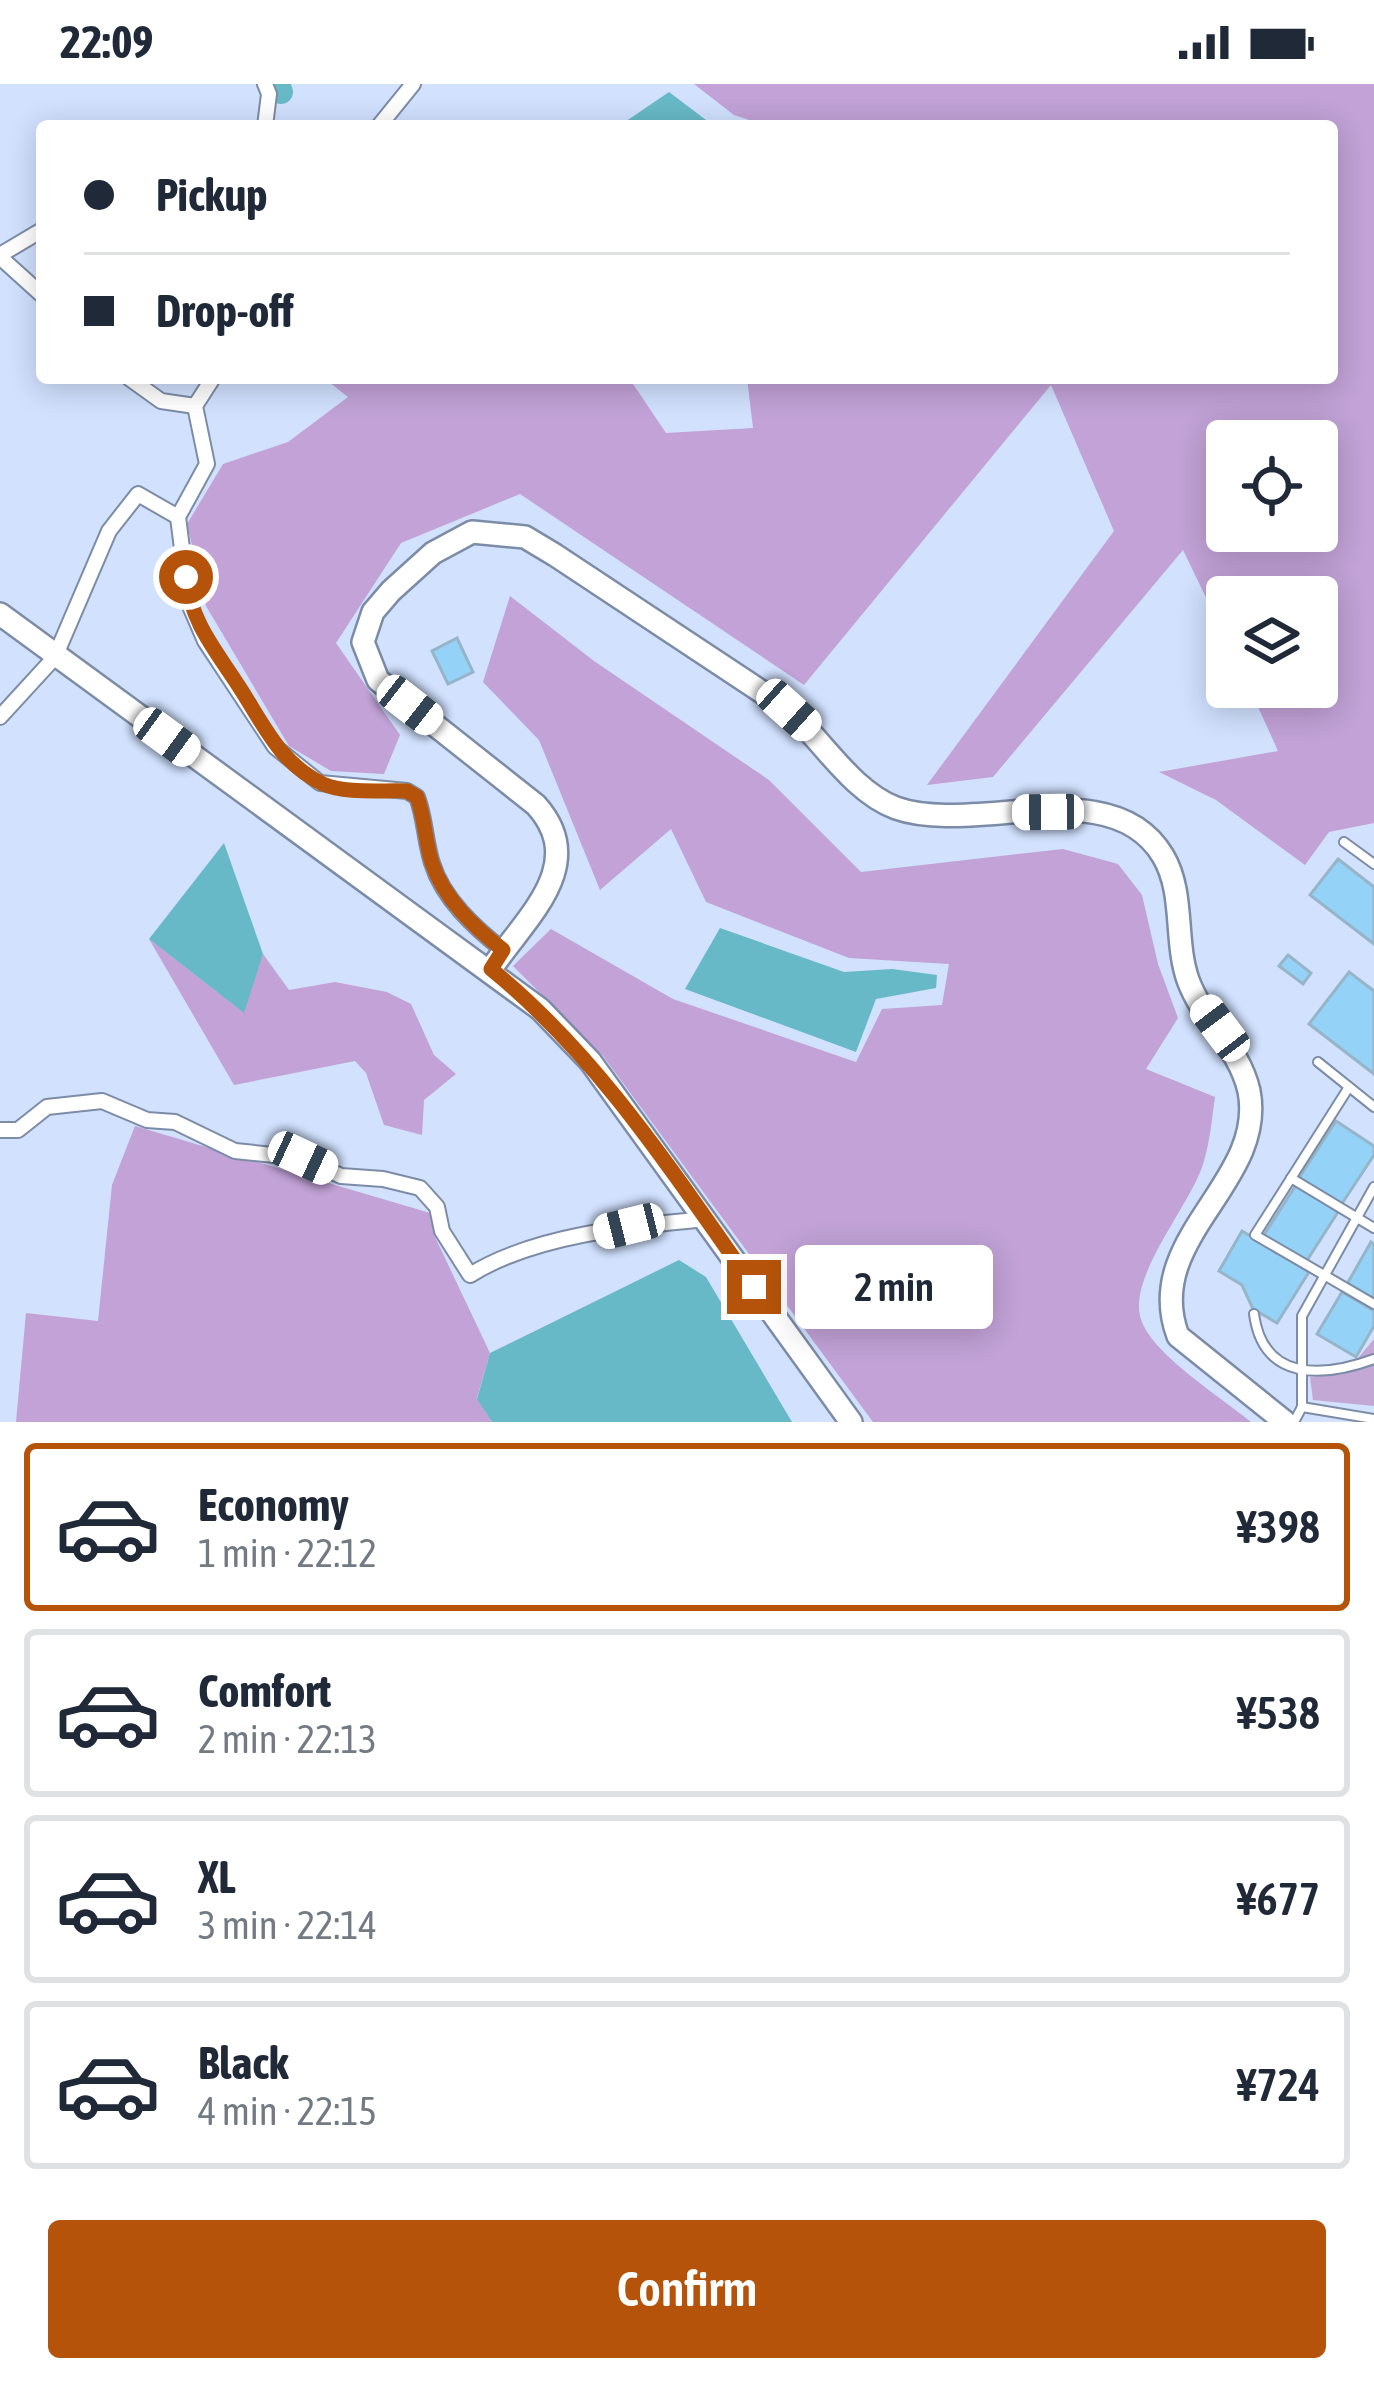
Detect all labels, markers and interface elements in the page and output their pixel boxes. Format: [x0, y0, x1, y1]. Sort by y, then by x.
text: 22:09 [60, 16, 154, 68]
text: Pickup [156, 169, 267, 221]
text: Drop-off [156, 285, 294, 337]
map controls [1206, 420, 1338, 708]
button: locate [1206, 420, 1338, 552]
route start [159, 550, 213, 604]
button: layers [1206, 576, 1338, 708]
car [371, 669, 449, 741]
car [750, 673, 828, 747]
car [127, 701, 207, 773]
car [1012, 793, 1084, 831]
car [1184, 988, 1256, 1068]
car [263, 1126, 343, 1190]
car [590, 1200, 668, 1252]
callout: 2 min [796, 1245, 994, 1329]
route end [727, 1260, 781, 1314]
text: 2 min [854, 1265, 934, 1309]
icon: car [54, 1473, 162, 1581]
text: Economy [198, 1479, 349, 1531]
text: ¥398 [1237, 1501, 1320, 1553]
text: 1 min · 22:12 [198, 1531, 377, 1575]
icon: car [54, 1659, 162, 1767]
text: Comfort [198, 1665, 331, 1717]
text: ¥538 [1237, 1687, 1320, 1739]
text: 2 min · 22:13 [198, 1717, 377, 1761]
icon: car [54, 1845, 162, 1953]
text: XL [198, 1851, 236, 1903]
text: ¥677 [1237, 1873, 1320, 1925]
text: 3 min · 22:14 [198, 1903, 377, 1947]
icon: car [54, 2031, 162, 2139]
text: Black [198, 2037, 289, 2089]
text: ¥724 [1237, 2059, 1320, 2111]
text: 4 min · 22:15 [198, 2089, 377, 2133]
button: Confirm [48, 2220, 1326, 2358]

